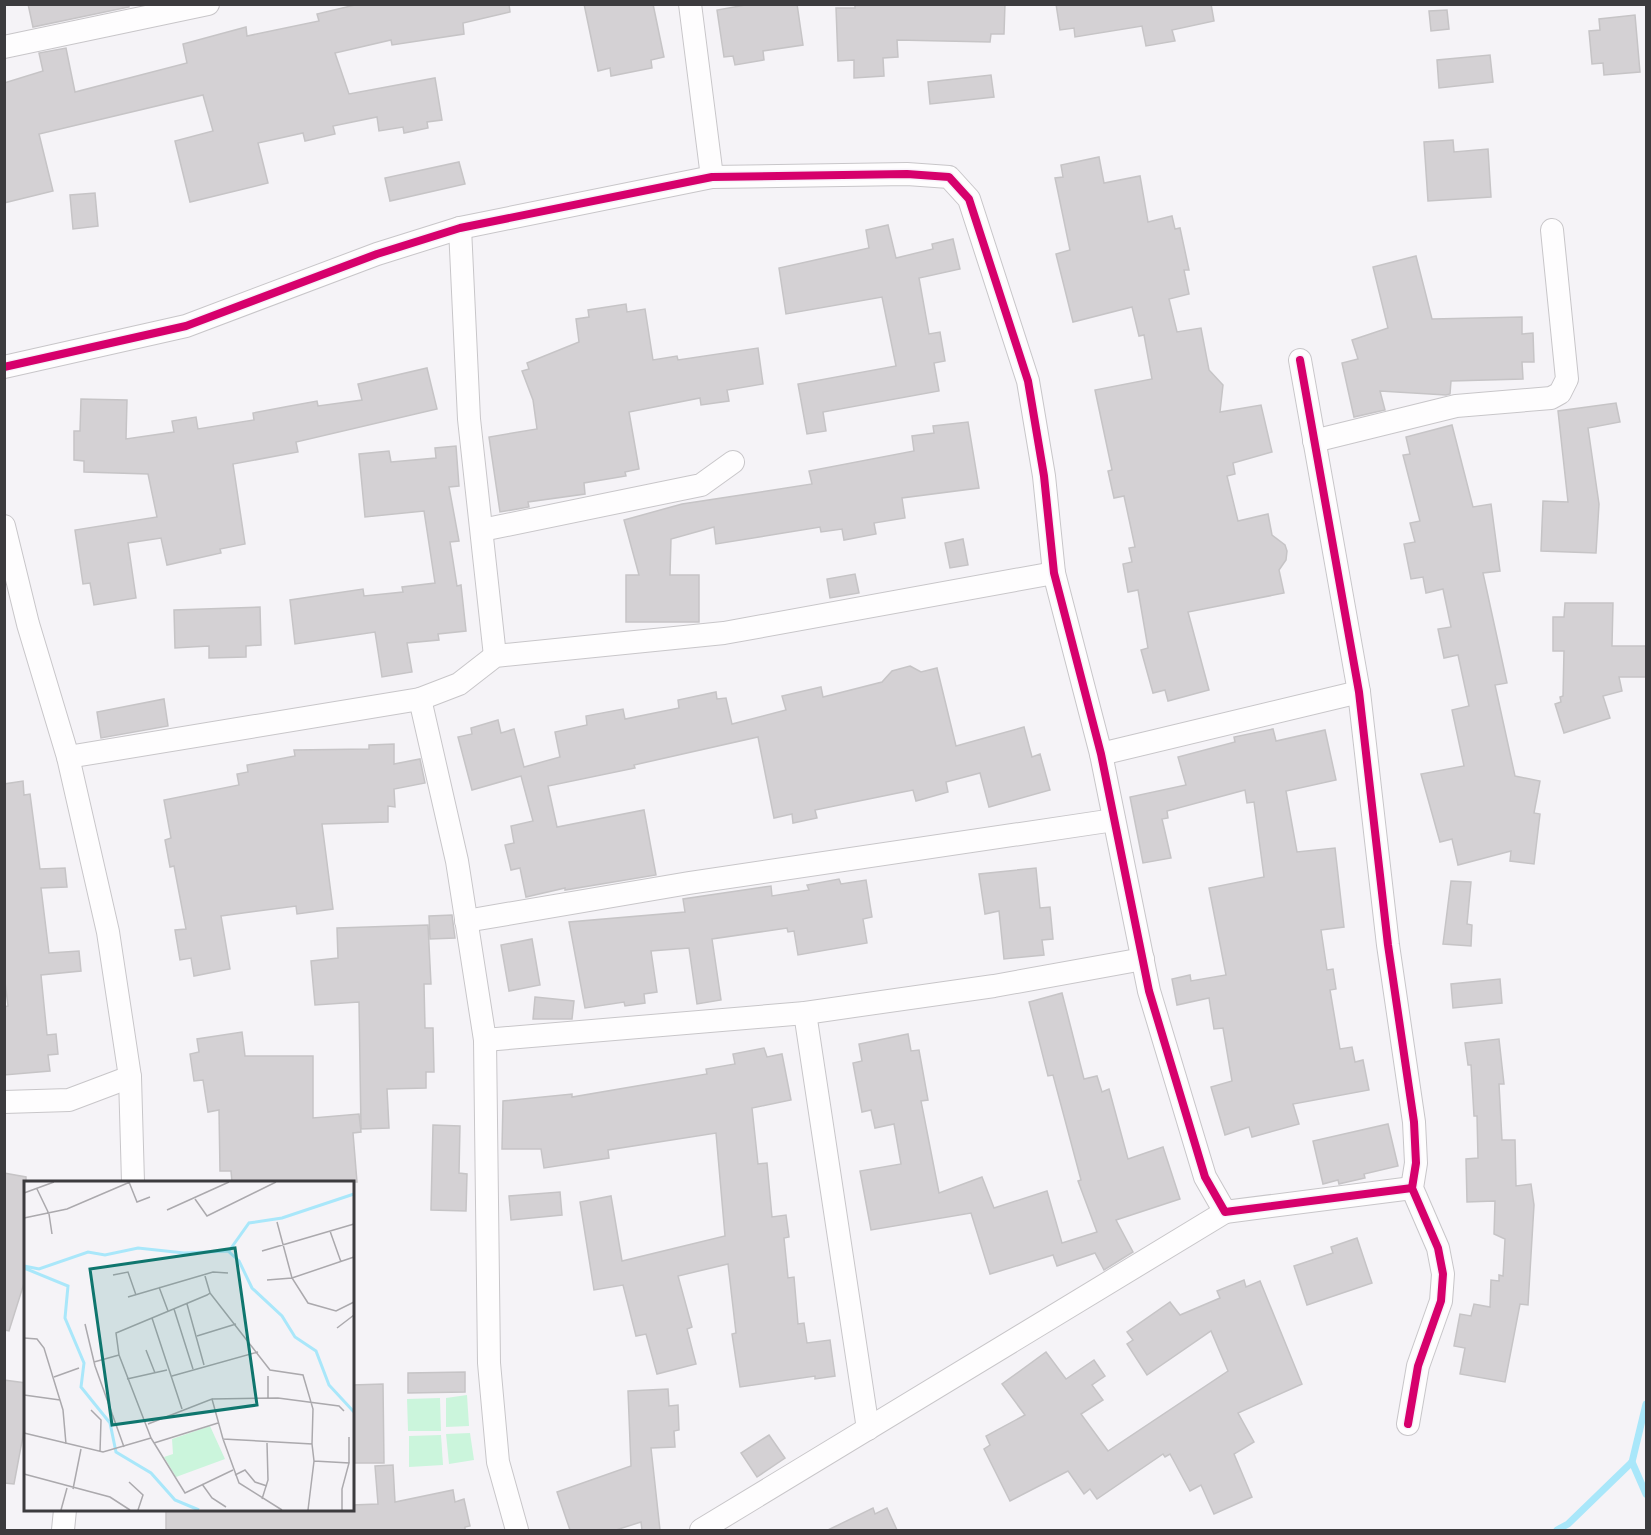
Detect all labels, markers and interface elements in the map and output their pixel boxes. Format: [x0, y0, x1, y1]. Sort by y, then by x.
inset map [24, 1181, 354, 1511]

